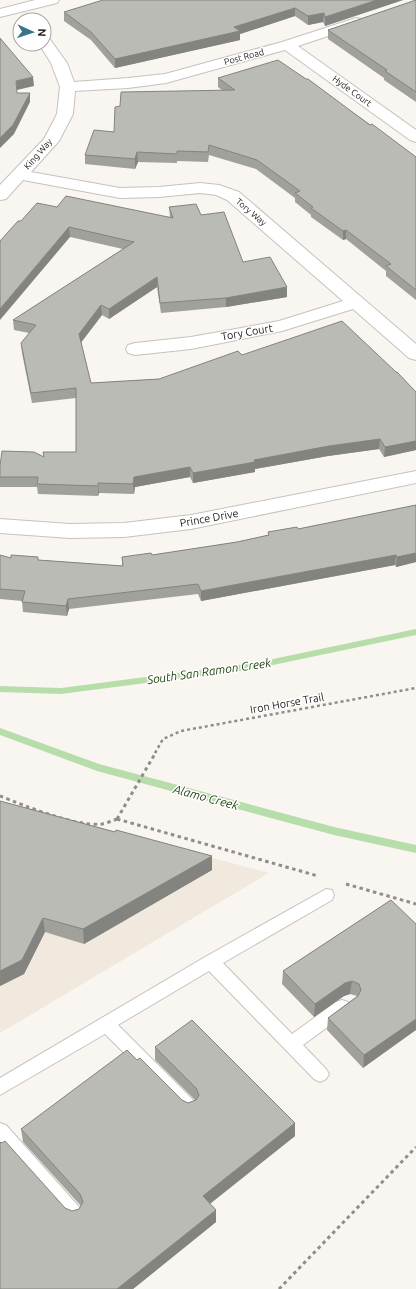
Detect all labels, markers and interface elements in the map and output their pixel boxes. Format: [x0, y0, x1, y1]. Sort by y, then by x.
north arrow [12, 12, 52, 52]
text: N [36, 28, 48, 37]
street label: Post Road [223, 47, 265, 67]
street label: Hyde Court [331, 74, 374, 109]
street label: King Way [22, 136, 54, 171]
street label: Tory Way [234, 196, 269, 228]
street label: Tory Court [220, 321, 274, 342]
street label: Prince Drive [179, 507, 239, 529]
water label: South San Ramon Creek [145, 656, 273, 686]
street label: Iron Horse Trail [249, 691, 325, 715]
water label: Alamo Creek [171, 782, 241, 812]

